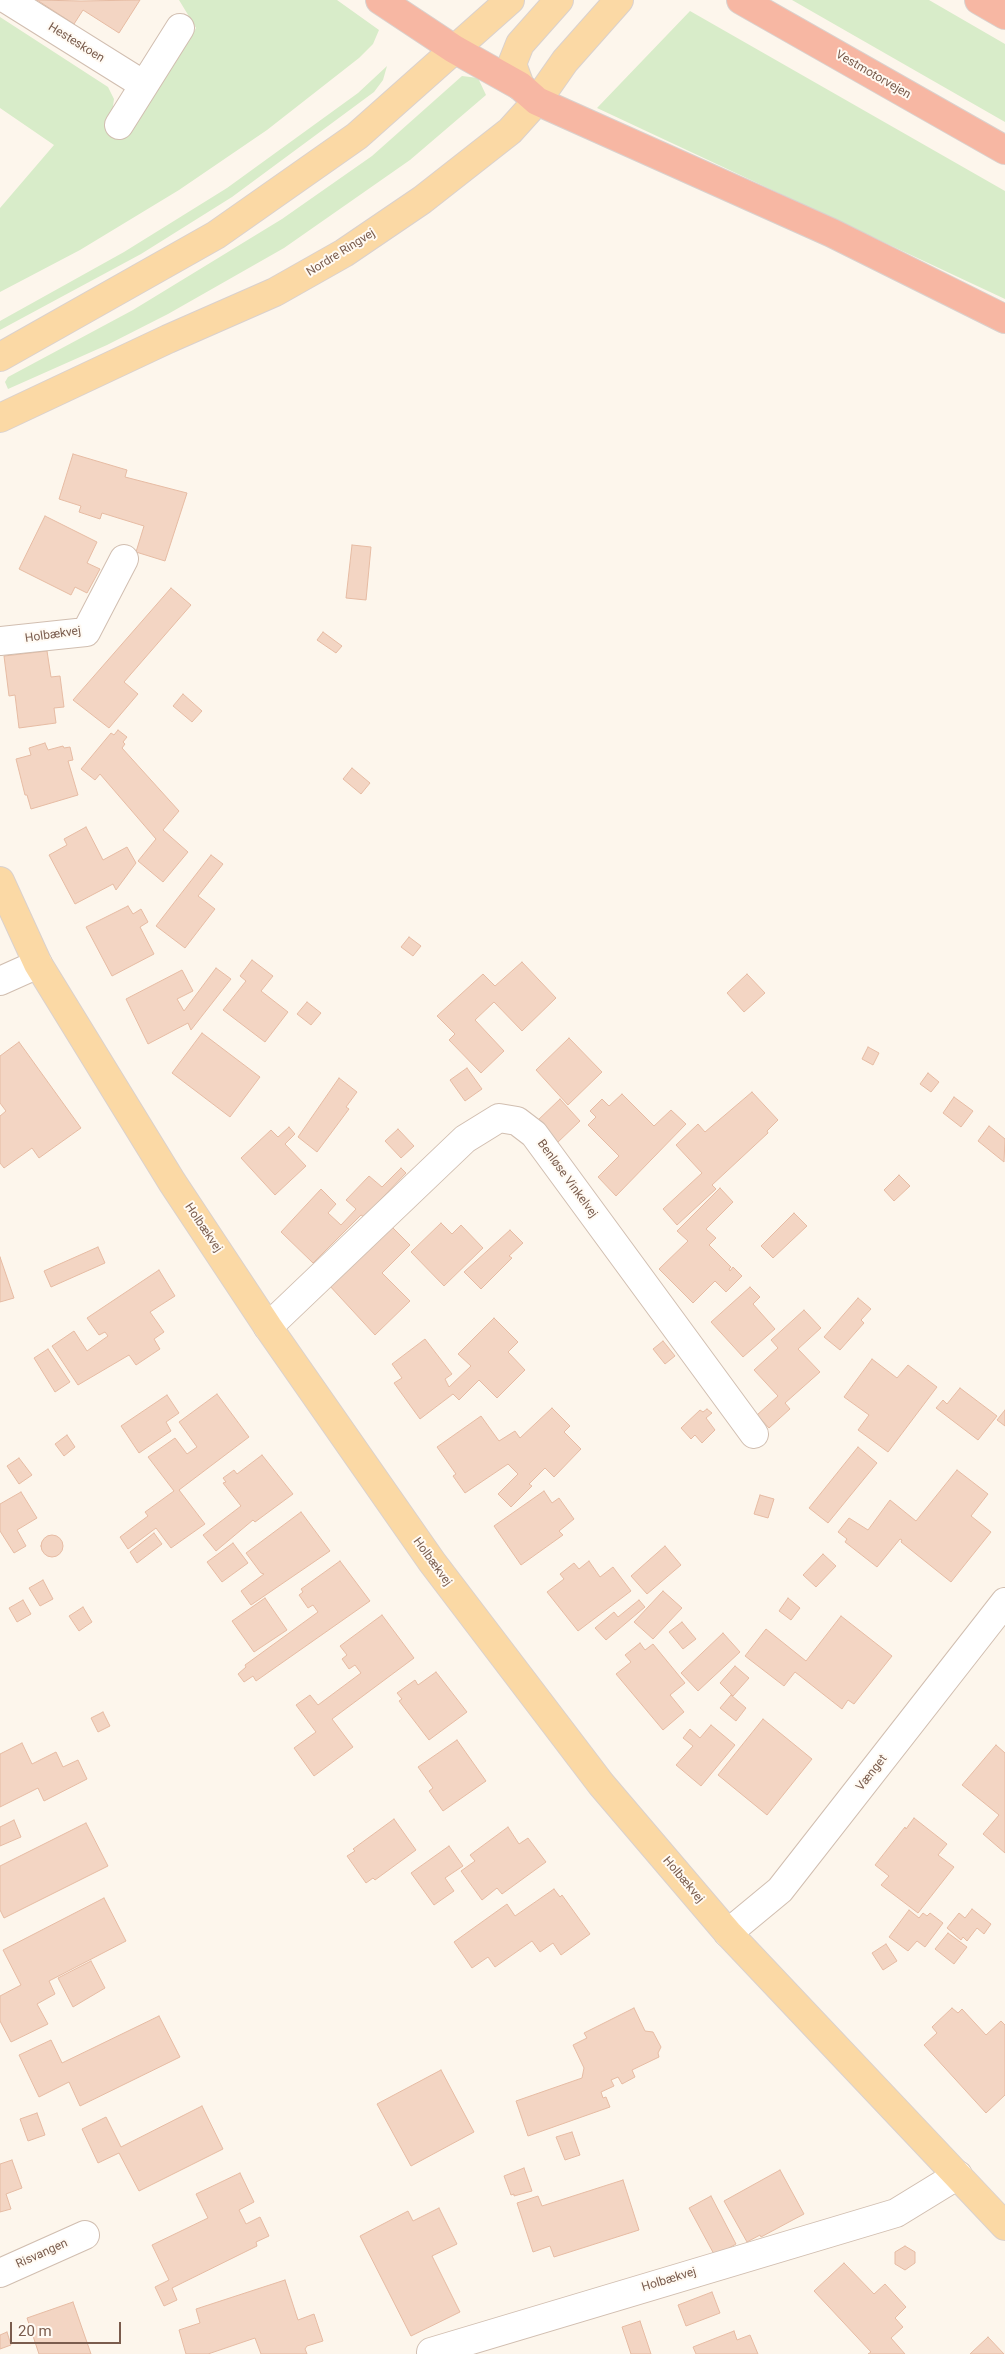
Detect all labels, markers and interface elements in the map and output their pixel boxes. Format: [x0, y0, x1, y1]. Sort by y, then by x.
street label: Hesteskoen [45, 20, 107, 66]
street label: Vestmotorvejen [833, 48, 913, 102]
street label: Nordre Ringvej [304, 226, 378, 280]
street label: Holbækvej [24, 624, 82, 646]
street label: Benløse Vinkelvej [534, 1137, 600, 1221]
street label: Holbækvej [181, 1201, 225, 1255]
street label: Holbækvej [410, 1535, 454, 1589]
street label: Vænget [854, 1752, 890, 1794]
street label: Holbækvej [659, 1854, 707, 1906]
street label: Risvangen [14, 2236, 70, 2272]
street label: Holbækvej [640, 2265, 698, 2295]
scale bar [12, 2312, 124, 2344]
text: 20 m [18, 2322, 52, 2340]

